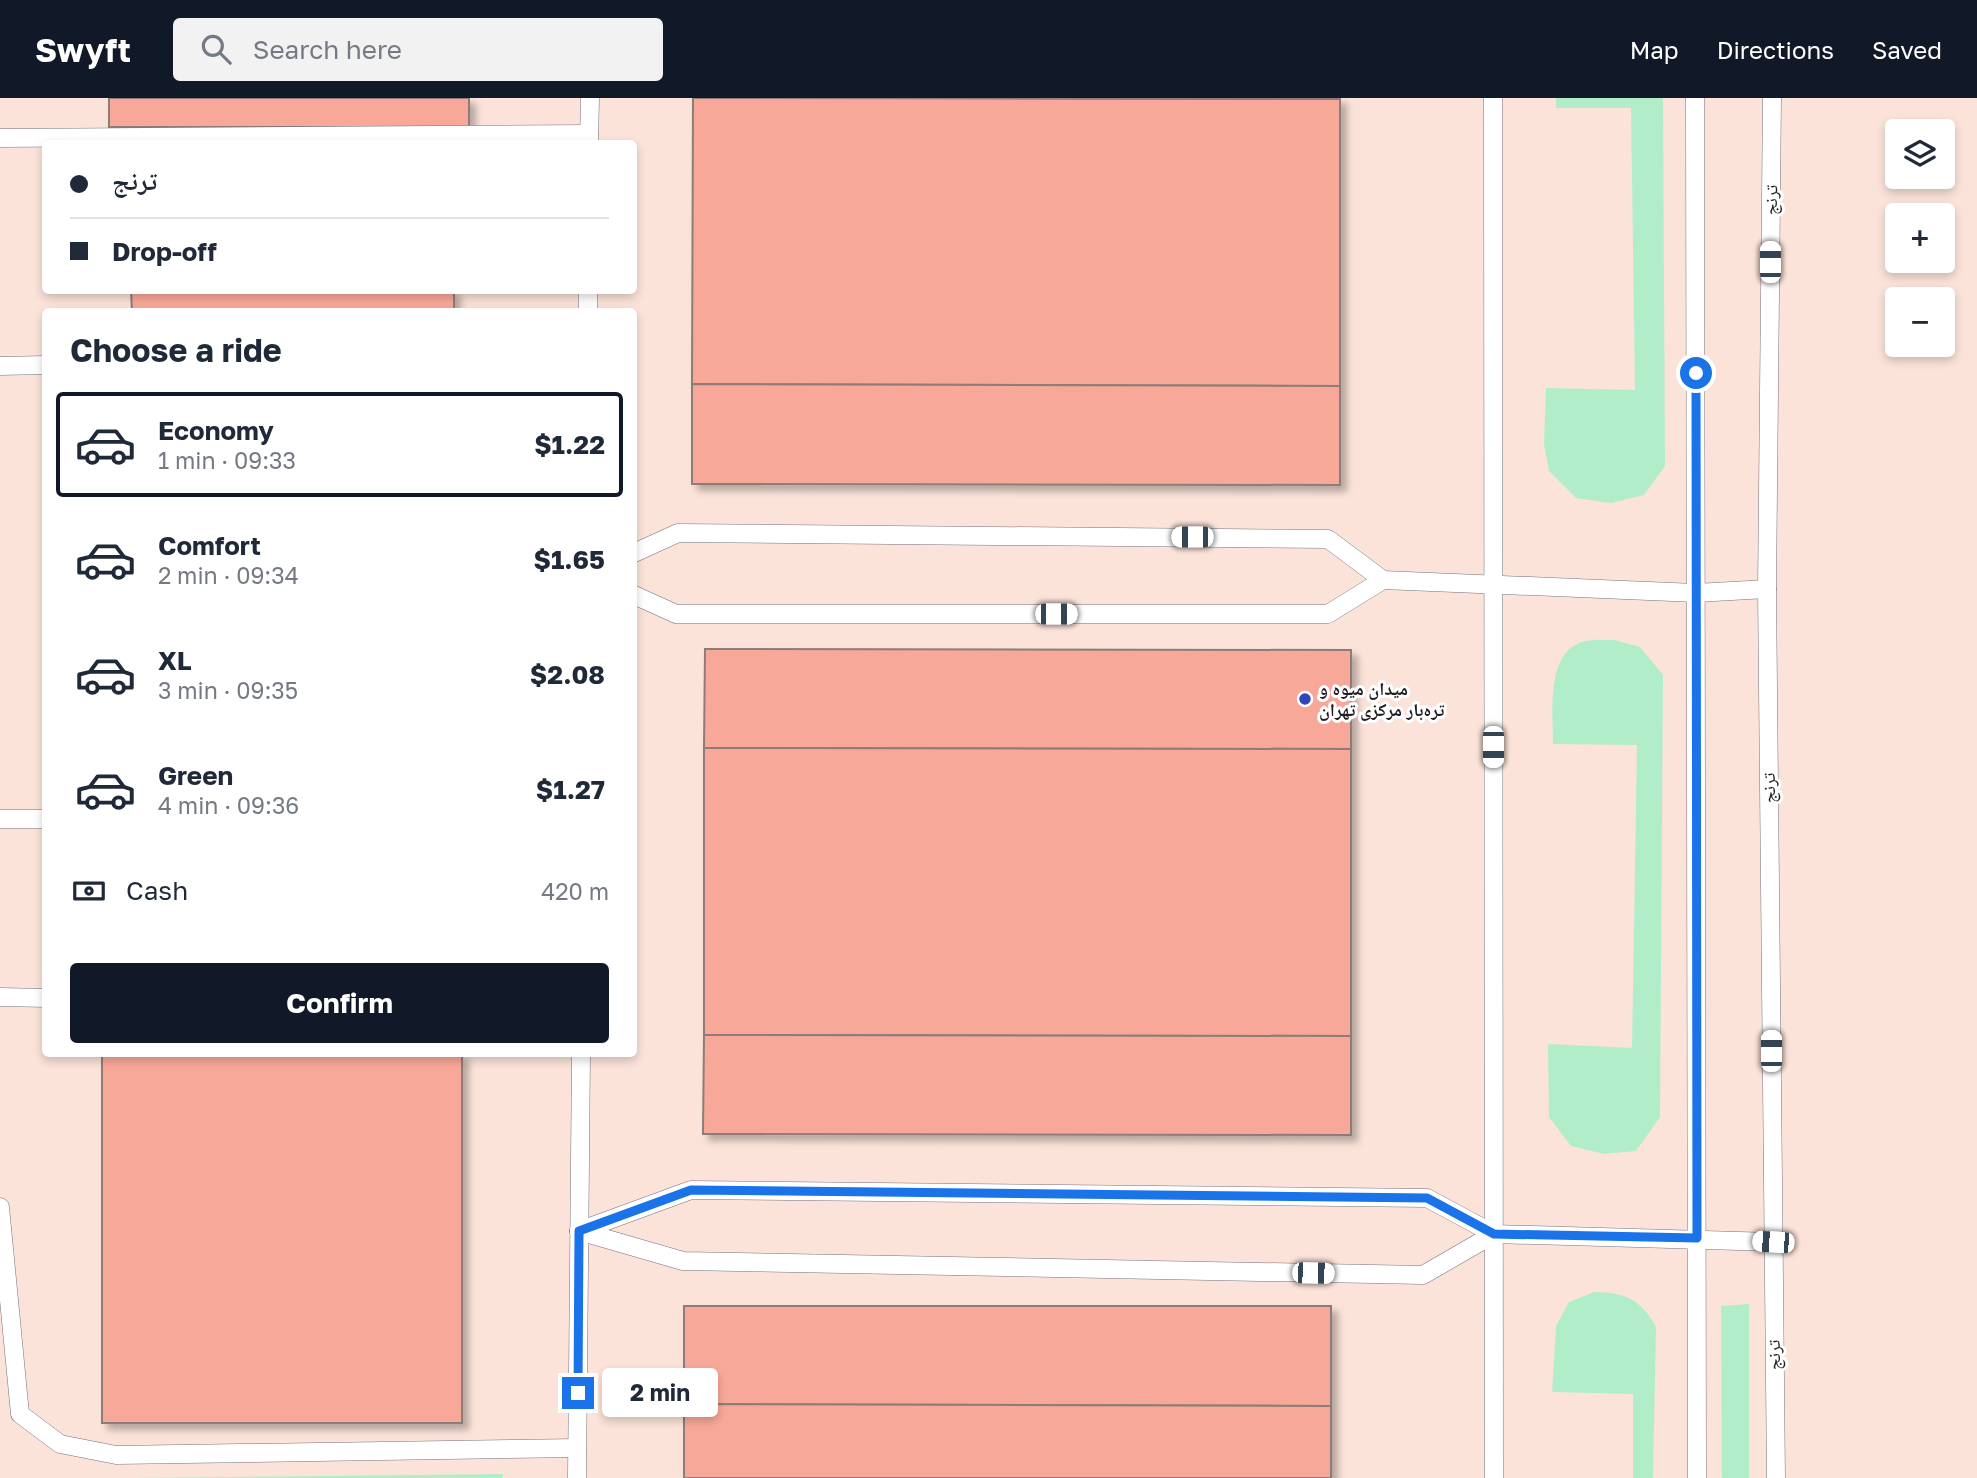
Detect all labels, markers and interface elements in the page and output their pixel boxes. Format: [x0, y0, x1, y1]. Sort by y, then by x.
search box [173, 18, 663, 81]
text: Swyft [35, 30, 131, 69]
icon: search [197, 30, 235, 68]
text: Search here [253, 34, 402, 65]
text: Map [1630, 35, 1679, 64]
text: Directions [1717, 35, 1834, 64]
text: Saved [1872, 35, 1942, 64]
map controls [1885, 119, 1955, 357]
button: layers [1885, 119, 1955, 189]
text: ترنج [112, 165, 157, 196]
street label: ترنج [1759, 185, 1783, 215]
button: + [1885, 203, 1955, 273]
text: Drop-off [112, 236, 217, 267]
car [1760, 241, 1781, 283]
button: − [1885, 287, 1955, 357]
text: Choose a ride [70, 331, 282, 369]
route start [1680, 357, 1712, 389]
icon: car [74, 413, 137, 476]
text: Economy [158, 415, 274, 446]
text: $1.22 [534, 429, 605, 460]
text: 1 min · 09:33 [158, 446, 296, 474]
car [1172, 527, 1214, 548]
icon: car [74, 528, 137, 591]
text: Comfort [158, 530, 261, 561]
text: $1.65 [533, 544, 605, 575]
text: 2 min · 09:34 [158, 561, 299, 589]
car [1036, 604, 1078, 625]
icon: car [74, 643, 137, 706]
text: XL [158, 645, 192, 676]
text: $2.08 [530, 659, 605, 690]
text: 3 min · 09:35 [158, 676, 298, 704]
place label: میدان میوه و تره‌بار مرکزی تهران [1319, 677, 1445, 721]
marker: میدان میوه و تره‌بار مرکزی تهران [1297, 691, 1313, 707]
car [1483, 726, 1504, 768]
icon: car [74, 758, 137, 821]
text: Green [158, 760, 233, 791]
street label: ترنج [1757, 773, 1781, 803]
text: $1.27 [536, 774, 605, 805]
text: 4 min · 09:36 [158, 791, 299, 819]
icon: cash [70, 872, 108, 910]
text: Cash [126, 875, 188, 906]
text: 420 m [541, 877, 609, 905]
button: Confirm [70, 963, 609, 1043]
car [1761, 1030, 1782, 1072]
car [1752, 1230, 1795, 1254]
car [1292, 1262, 1335, 1284]
street label: ترنج [1762, 1340, 1786, 1370]
callout: 2 min [602, 1368, 718, 1418]
route end [562, 1377, 594, 1409]
text: 2 min [630, 1378, 690, 1406]

